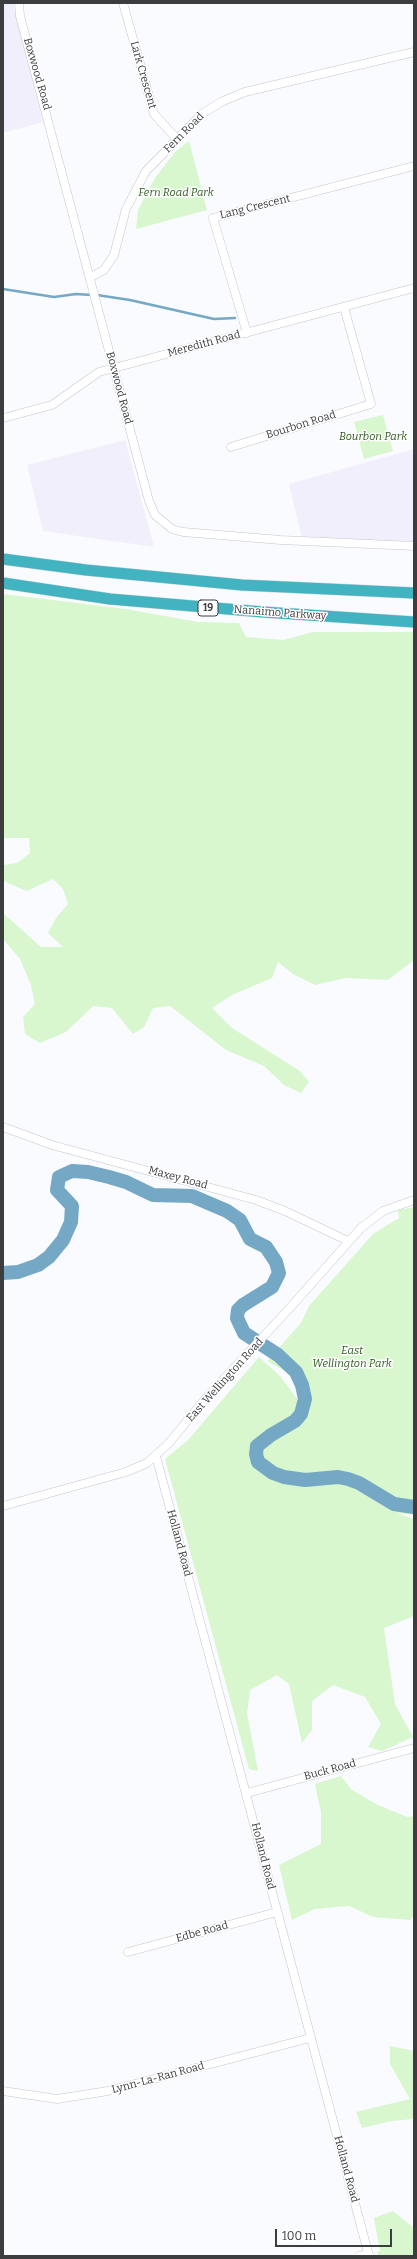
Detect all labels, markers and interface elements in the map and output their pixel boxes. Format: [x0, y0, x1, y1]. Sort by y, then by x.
street label: Boxwood Road [20, 36, 54, 112]
street label: Lark Crescent [127, 39, 159, 111]
street label: Fern Road [161, 110, 207, 156]
park label: Fern Road Park [138, 186, 214, 200]
street label: Lang Crescent [218, 192, 292, 222]
street label: Meredith Road [166, 328, 242, 360]
street label: Boxwood Road [103, 350, 135, 426]
street label: Bourbon Road [264, 408, 338, 442]
park label: Bourbon Park [339, 430, 407, 444]
road number: 19 [198, 600, 218, 616]
street label: Nanaimo Parkway [233, 603, 327, 623]
street label: Maxey Road [147, 1164, 209, 1192]
street label: East Wellington Road [184, 1335, 266, 1425]
park label: East Wellington Park [312, 1344, 392, 1370]
street label: Holland Road [164, 1508, 194, 1578]
street label: Buck Road [302, 1757, 358, 1783]
street label: Holland Road [248, 1821, 278, 1891]
street label: Edbe Road [174, 1919, 230, 1945]
street label: Lynn-La-Ran Road [110, 2059, 206, 2097]
street label: Holland Road [331, 2134, 361, 2204]
scale bar [277, 2221, 394, 2247]
text: 100 m [282, 2229, 316, 2243]

